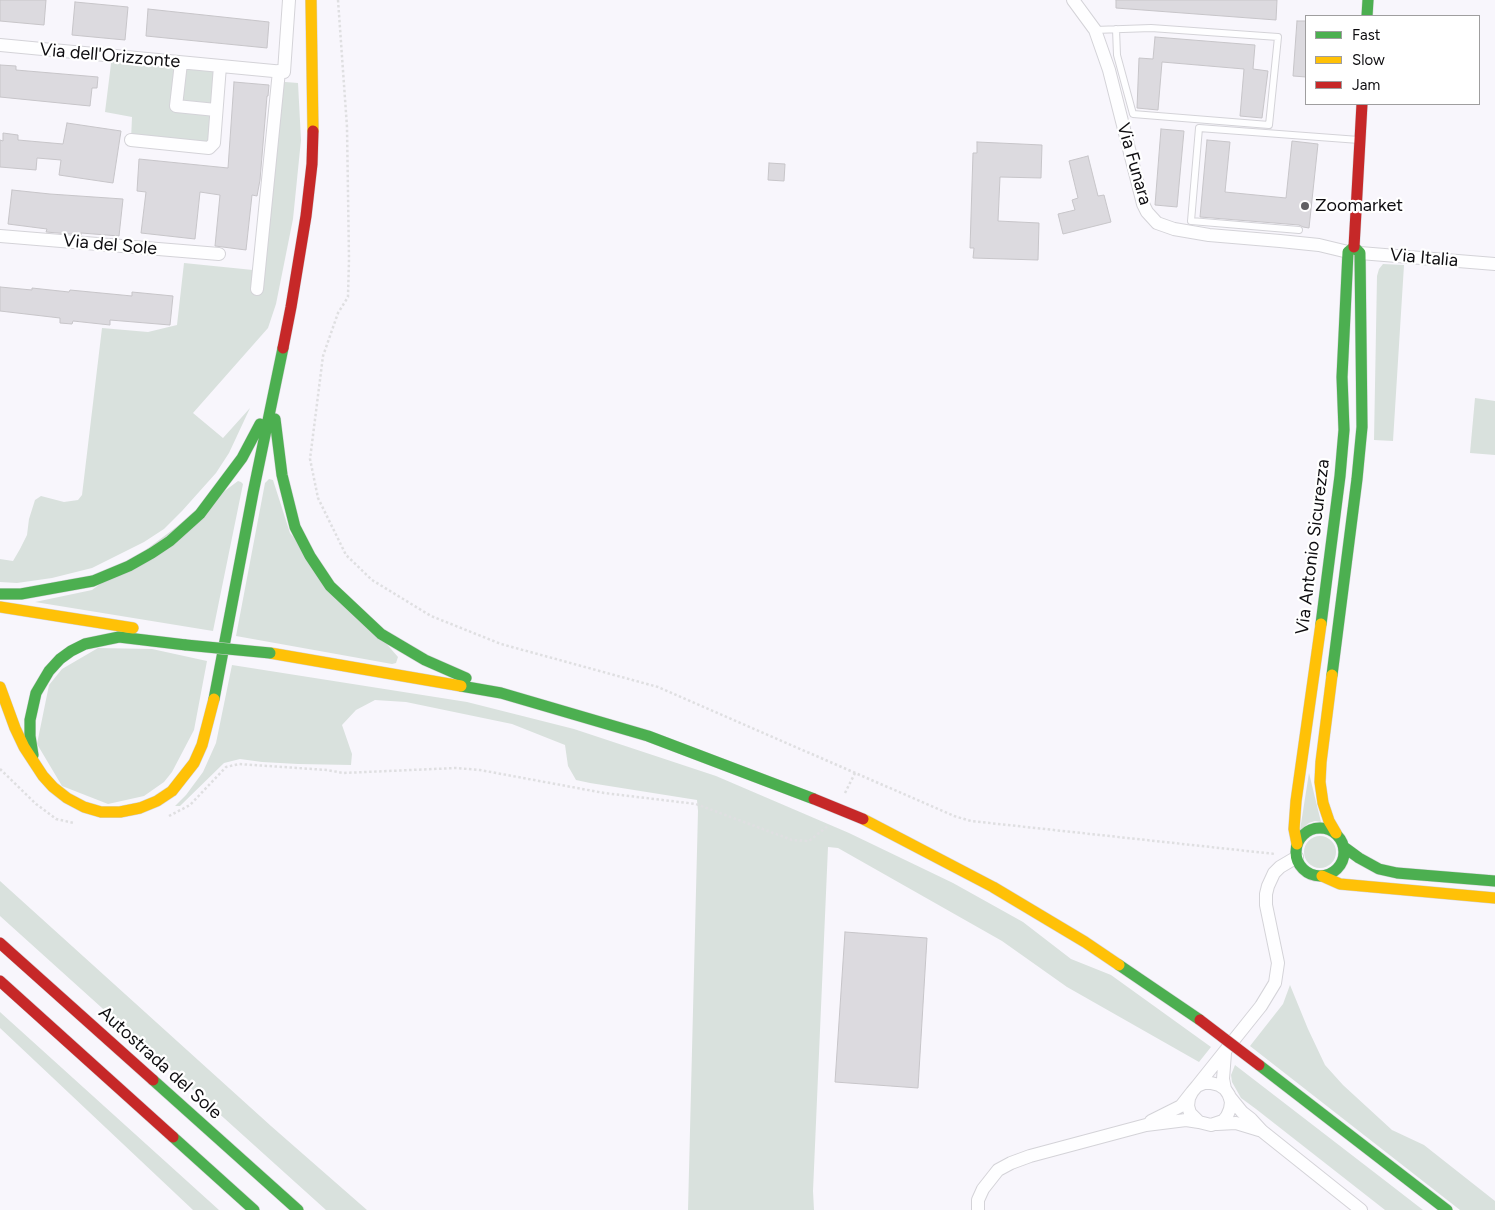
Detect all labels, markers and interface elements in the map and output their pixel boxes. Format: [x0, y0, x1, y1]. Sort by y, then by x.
legend [1305, 15, 1480, 105]
text: Fast [1352, 26, 1380, 44]
street label: Via dell'Orizzonte [39, 39, 181, 73]
text: Slow [1352, 51, 1385, 69]
text: Jam [1352, 76, 1380, 94]
street label: Via Funara [1112, 120, 1156, 208]
place label: Zoomarket [1315, 195, 1403, 217]
marker: Zoomarket [1299, 200, 1311, 212]
street label: Via del Sole [62, 230, 158, 260]
street label: Via Italia [1389, 244, 1459, 272]
street label: Via Antonio Sicurezza [1292, 458, 1334, 636]
street label: Autostrada del Sole [94, 1002, 226, 1124]

